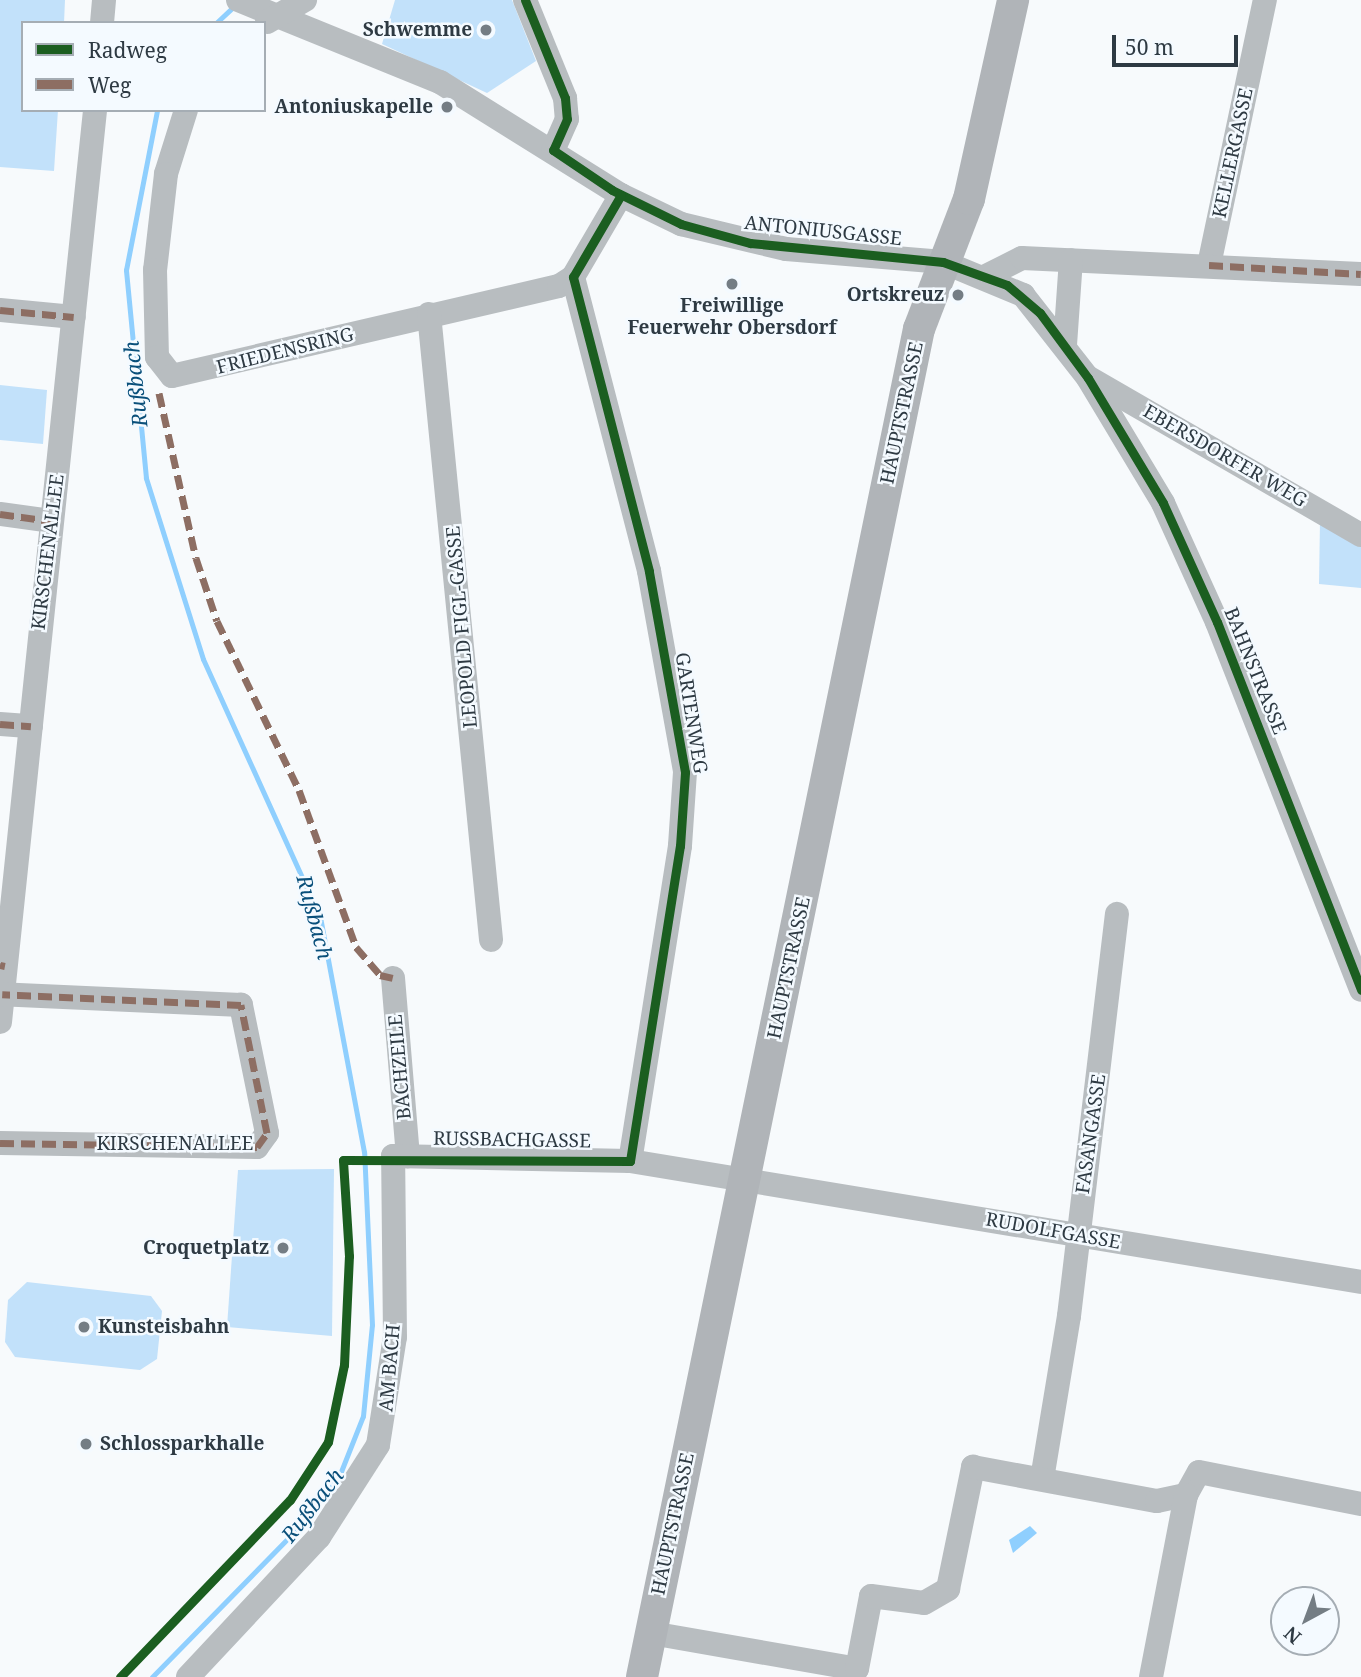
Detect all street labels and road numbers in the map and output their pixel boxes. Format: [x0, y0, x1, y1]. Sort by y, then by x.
street label: KELLERGASSE [1208, 86, 1258, 220]
street label: ANTONIUSGASSE [743, 211, 903, 251]
street label: FRIEDENSRING [214, 323, 356, 379]
street label: HAUPTSTRASSE [876, 340, 928, 486]
street label: EBERSDORFER WEG [1139, 400, 1311, 512]
street label: KIRSCHENALLEE [27, 473, 69, 631]
street label: LEOPOLD FIGL-GASSE [442, 525, 482, 729]
street label: BAHNSTRASSE [1219, 604, 1291, 738]
street label: GARTENWEG [670, 651, 712, 775]
street label: HAUPTSTRASSE [763, 895, 815, 1041]
street label: BACHZEILE [384, 1013, 416, 1121]
street label: FASANGASSE [1071, 1073, 1111, 1195]
street label: RUSSBACHGASSE [433, 1127, 591, 1153]
street label: KIRSCHENALLEE [97, 1133, 253, 1155]
street label: RUDOLFGASSE [984, 1208, 1122, 1254]
street label: AM BACH [375, 1323, 405, 1413]
street label: HAUPTSTRASSE [647, 1451, 699, 1597]

